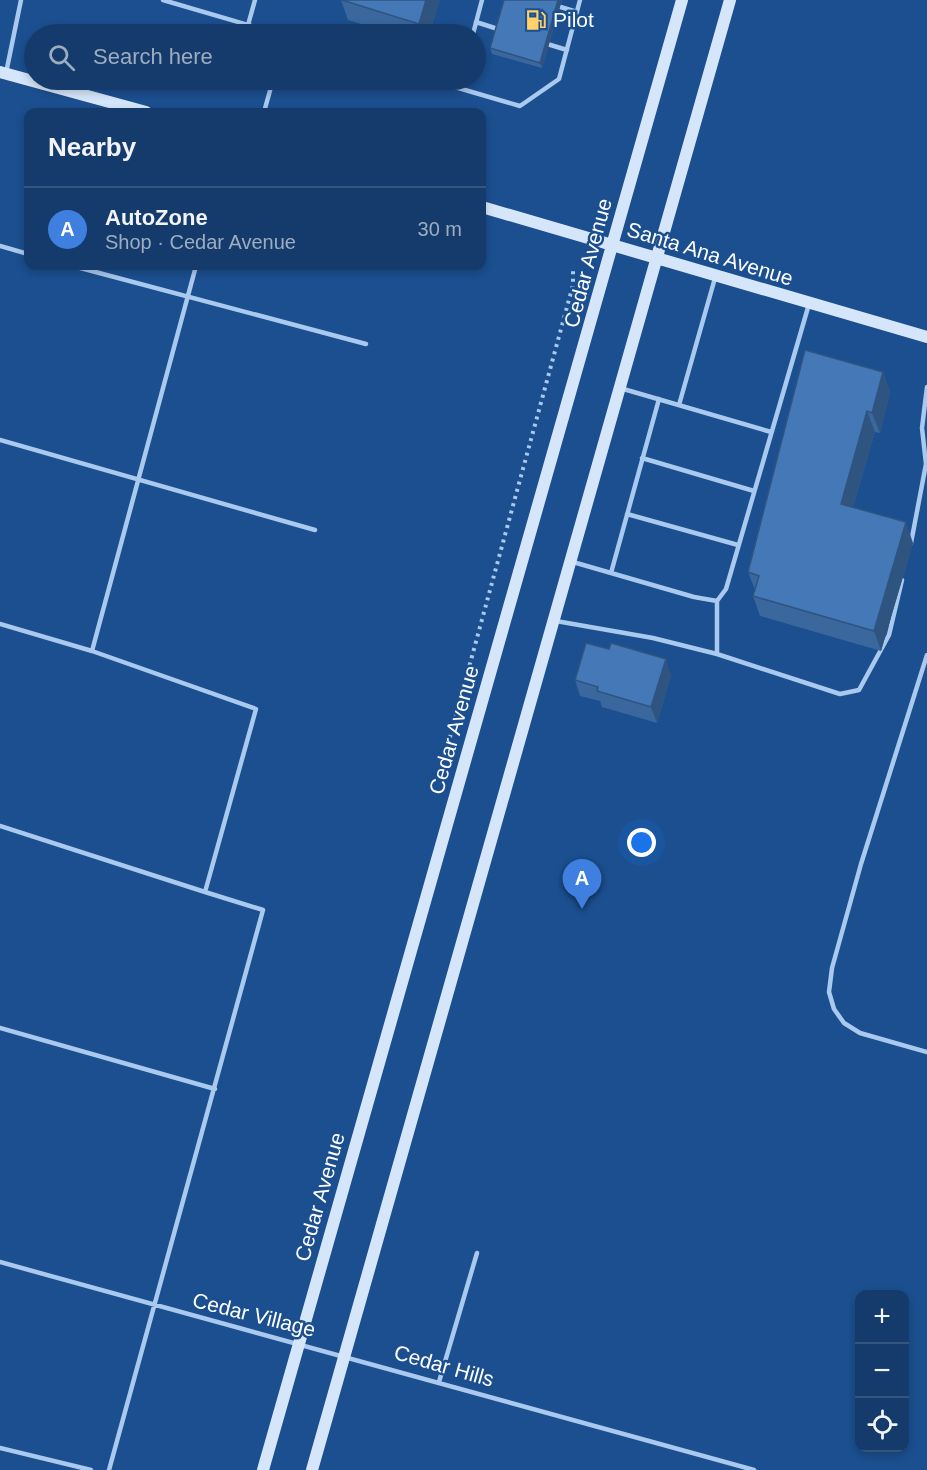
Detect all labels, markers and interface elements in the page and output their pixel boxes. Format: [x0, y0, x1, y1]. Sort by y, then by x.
fuel station icon: Pilot [524, 8, 548, 32]
place label: Pilot [553, 8, 594, 31]
search box [24, 24, 486, 90]
icon: search [45, 41, 78, 74]
text: Search here [93, 44, 213, 69]
text: Nearby [48, 132, 136, 162]
street label: Cedar Avenue [559, 196, 616, 330]
text: AutoZone [105, 205, 208, 230]
street label: Santa Ana Avenue [624, 217, 796, 290]
text: A [60, 218, 75, 240]
text: 30 m [418, 218, 462, 240]
text: Shop · Cedar Avenue [105, 231, 296, 253]
street label: Cedar Avenue [424, 663, 483, 797]
your location [627, 828, 656, 857]
pin: A [562, 860, 602, 909]
street label: Cedar Avenue [290, 1130, 349, 1264]
street label: Cedar Village [190, 1288, 318, 1341]
map controls [855, 1290, 909, 1452]
button: + [855, 1290, 909, 1344]
street label: Cedar Hills [392, 1340, 497, 1391]
button: − [855, 1344, 909, 1398]
button: locate [855, 1398, 909, 1452]

